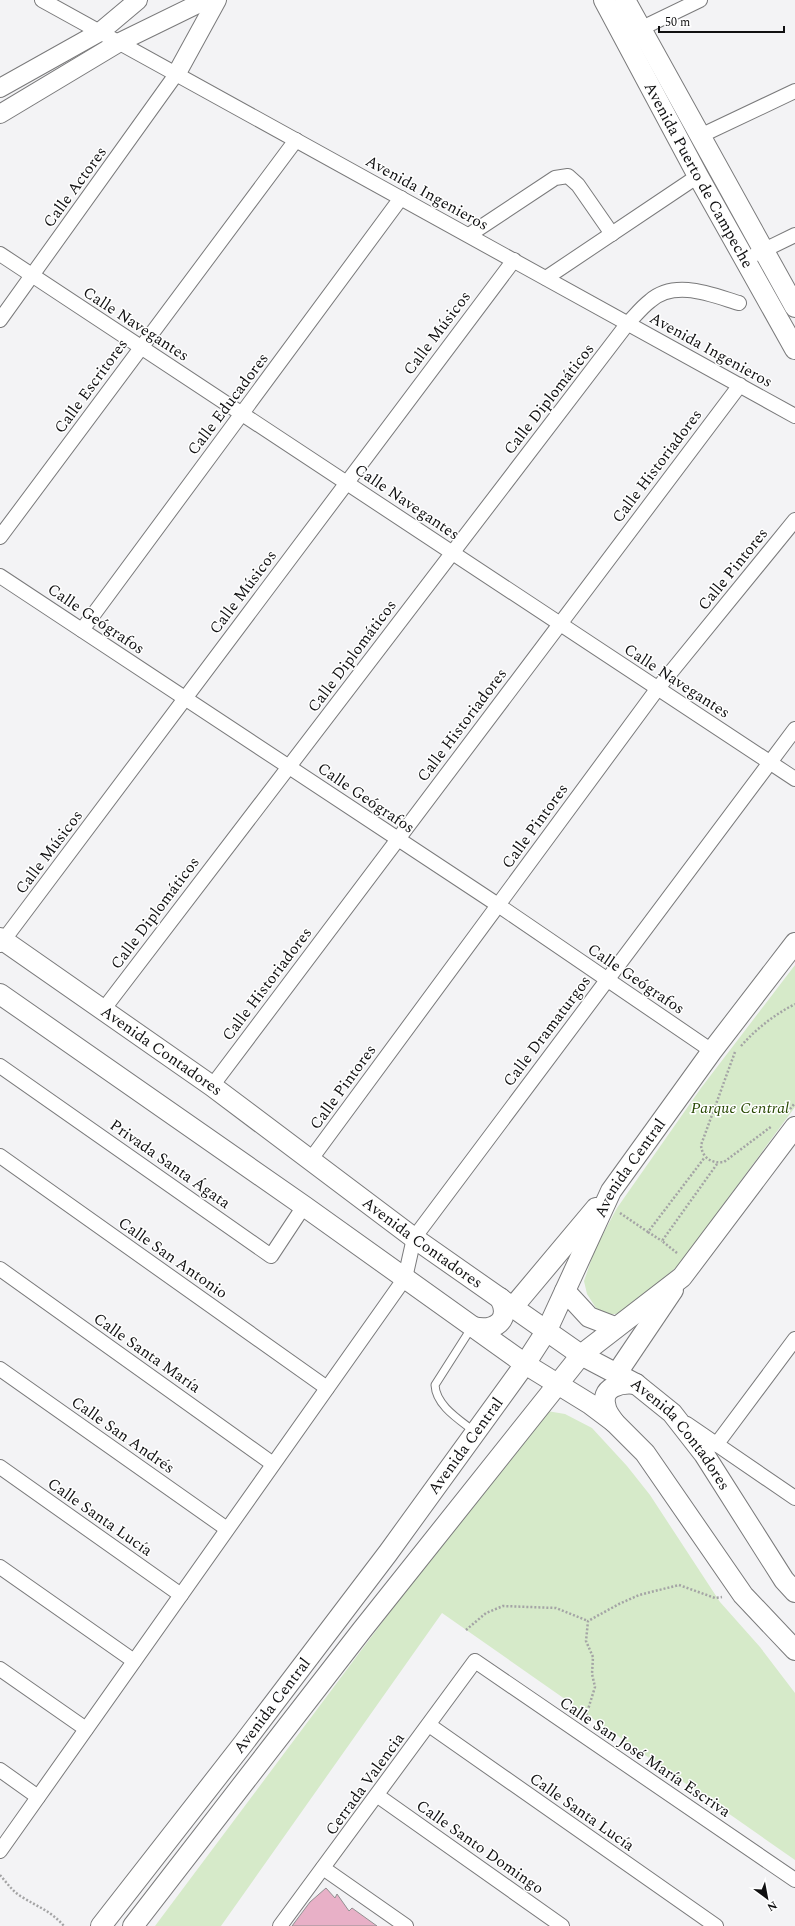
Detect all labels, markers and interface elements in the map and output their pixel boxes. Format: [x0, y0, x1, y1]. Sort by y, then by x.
scale bar [659, 8, 784, 34]
text: 50 m [665, 13, 690, 32]
street label: Avenida Puerto de Campeche [638, 78, 759, 273]
street label: Calle Actores [37, 141, 113, 233]
street label: Avenida Ingenieros [361, 149, 493, 237]
street label: Calle Navegantes [78, 281, 194, 367]
street label: Calle Músicos [397, 286, 477, 380]
street label: Avenida Ingenieros [645, 306, 777, 394]
street label: Calle Escritores [48, 334, 134, 438]
street label: Calle Diplomáticos [498, 338, 600, 460]
street label: Calle Educadores [181, 348, 275, 460]
street label: Calle Historiadores [606, 404, 708, 528]
street label: Calle Navegantes [350, 458, 464, 546]
street label: Calle Pintores [692, 522, 774, 616]
street label: Calle Músicos [203, 545, 283, 639]
street label: Calle Geógrafos [42, 577, 150, 661]
street label: Calle Diplomáticos [302, 595, 402, 717]
street label: Calle Navegantes [619, 638, 735, 724]
street label: Calle Historiadores [411, 663, 513, 787]
street label: Calle Geógrafos [312, 756, 420, 840]
street label: Calle Pintores [496, 778, 574, 874]
street label: Calle Músicos [9, 805, 89, 899]
street label: Calle Diplomáticos [105, 852, 205, 974]
street label: Calle Historiadores [216, 922, 318, 1046]
street label: Calle Geógrafos [582, 937, 690, 1021]
street label: Calle Dramaturgos [497, 970, 597, 1092]
street label: Avenida Contadores [96, 1000, 227, 1102]
street label: Calle Pintores [304, 1039, 382, 1135]
park label: Parque Central [691, 1096, 789, 1120]
street label: Privada Santa Ágata [105, 1113, 235, 1215]
street label: Avenida Central [588, 1113, 672, 1222]
street label: Avenida Contadores [357, 1191, 488, 1295]
street label: Calle San Antonio [113, 1211, 233, 1305]
street label: Calle Santa María [88, 1307, 206, 1399]
street label: Avenida Contadores [625, 1372, 736, 1495]
street label: Calle San Andrés [66, 1390, 180, 1480]
street label: Avenida Central [422, 1392, 509, 1500]
street label: Calle Santa Lucía [43, 1472, 158, 1562]
street label: Avenida Central [228, 1652, 317, 1759]
street label: Calle San José María Escriva [555, 1691, 736, 1823]
street label: Cerrada Valencia [319, 1728, 411, 1840]
street label: Calle Santa Lucía [525, 1767, 640, 1857]
street label: Calle Santo Domingo [411, 1794, 549, 1900]
north arrow [747, 1878, 787, 1918]
text: N [764, 1896, 780, 1916]

